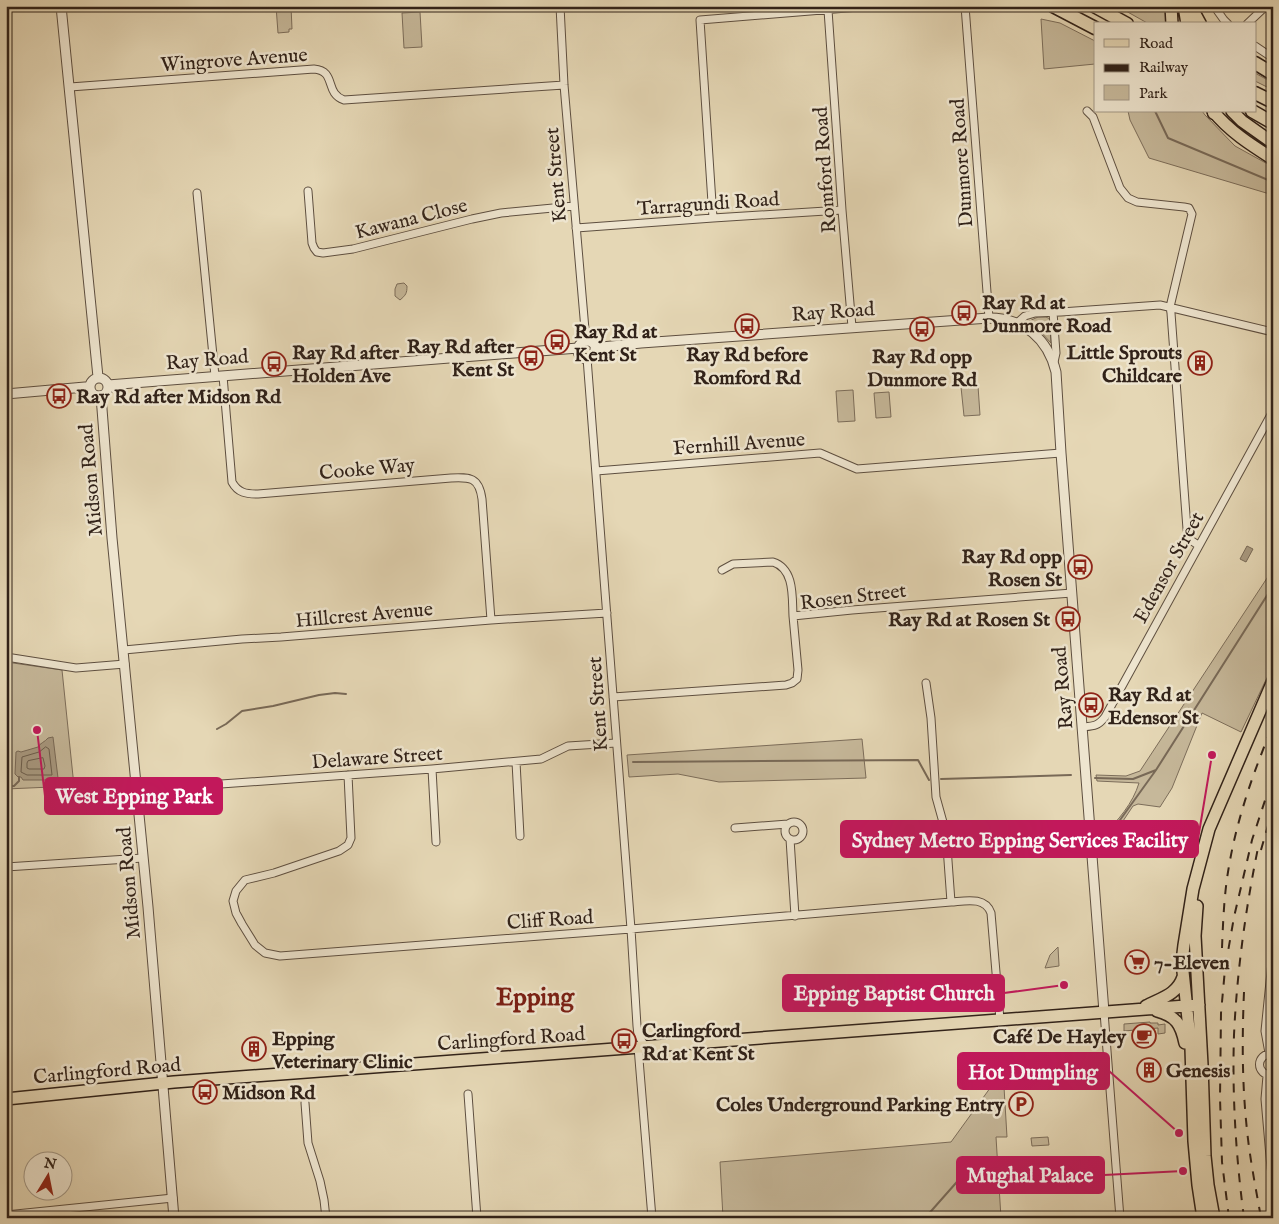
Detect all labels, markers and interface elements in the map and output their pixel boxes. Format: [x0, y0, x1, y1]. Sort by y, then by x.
legend [1094, 22, 1256, 112]
text: Road [1139, 34, 1174, 53]
street label: Wingrove Avenue [160, 43, 308, 78]
text: Railway [1139, 58, 1189, 77]
text: Park [1139, 84, 1169, 103]
street label: Dunmore Road [945, 97, 979, 228]
street label: Romford Road [809, 105, 842, 234]
street label: Kent Street [540, 126, 573, 223]
street label: Tarragundi Road [636, 187, 780, 222]
street label: Kawana Close [353, 193, 470, 245]
place label: Ray Rd at Dunmore Road [982, 291, 1113, 339]
street label: Ray Road [791, 297, 876, 328]
bus stop icon: Ray Rd at Dunmore Road [951, 300, 977, 326]
bus stop icon: Ray Rd before Romford Rd [734, 313, 760, 339]
bus stop icon: Ray Rd opp Dunmore Rd [909, 316, 935, 342]
place label: Ray Rd at Kent St [574, 320, 658, 368]
bus stop icon: Ray Rd at Kent St [544, 329, 570, 355]
place label: Ray Rd after Kent St [407, 335, 515, 383]
place label: Ray Rd after Holden Ave [292, 341, 400, 389]
place label: Little Sprouts Childcare [1066, 341, 1183, 389]
place label: Ray Rd before Romford Rd [686, 343, 809, 391]
street label: Ray Road [165, 344, 250, 377]
bus stop icon: Ray Rd after Kent St [518, 345, 544, 371]
place label: Ray Rd opp Dunmore Rd [867, 345, 978, 393]
building icon: Little Sprouts Childcare [1187, 350, 1213, 376]
bus stop icon: Ray Rd after Holden Ave [261, 351, 287, 377]
bus stop icon: Ray Rd after Midson Rd [46, 383, 72, 409]
place label: Ray Rd after Midson Rd [76, 385, 282, 410]
street label: Midson Road [74, 422, 109, 537]
street label: Fernhill Avenue [672, 427, 806, 462]
street label: Cooke Way [318, 453, 416, 486]
street label: Edensor Street [1128, 508, 1210, 628]
place label: Ray Rd opp Rosen St [962, 545, 1062, 593]
bus stop icon: Ray Rd opp Rosen St [1067, 554, 1093, 580]
street label: Rosen Street [799, 579, 908, 616]
street label: Hillcrest Avenue [294, 597, 434, 634]
bus stop icon: Ray Rd at Rosen St [1055, 606, 1081, 632]
place label: Ray Rd at Rosen St [888, 608, 1050, 633]
street label: Ray Road [1047, 645, 1080, 730]
street label: Kent Street [583, 655, 614, 752]
place label: Ray Rd at Edensor St [1108, 683, 1199, 731]
bus stop icon: Ray Rd at Edensor St [1078, 692, 1104, 718]
street label: Delaware Street [311, 741, 444, 776]
callout: West Epping Park [45, 778, 222, 814]
text: West Epping Park [54, 784, 214, 811]
callout: Sydney Metro Epping Services Facility [841, 821, 1198, 857]
street label: Midson Road [112, 825, 147, 940]
text: Sydney Metro Epping Services Facility [852, 828, 1189, 855]
street label: Cliff Road [506, 905, 595, 936]
supermarket icon: 7-Eleven [1124, 949, 1150, 975]
place label: 7-Eleven [1154, 951, 1230, 976]
callout: Epping Baptist Church [783, 975, 1004, 1011]
text: Epping Baptist Church [793, 981, 995, 1008]
district label: Epping [496, 982, 575, 1014]
place label: Carlingford Rd at Kent St [642, 1019, 755, 1067]
street label: Carlingford Road [436, 1022, 586, 1057]
cafe icon: Café De Hayley [1131, 1023, 1157, 1049]
place label: Café De Hayley [993, 1025, 1127, 1050]
place label: Epping Veterinary Clinic [271, 1027, 413, 1075]
bus stop icon: Carlingford Rd at Kent St [611, 1028, 637, 1054]
building icon: Epping Veterinary Clinic [241, 1036, 267, 1062]
street label: Carlingford Road [32, 1053, 182, 1090]
callout: Hot Dumpling [958, 1053, 1109, 1089]
building icon: Genesis [1136, 1057, 1162, 1083]
place label: Genesis [1166, 1059, 1230, 1084]
text: Hot Dumpling [968, 1060, 1099, 1087]
bus stop icon: Midson Rd [192, 1079, 218, 1105]
place label: Midson Rd [222, 1081, 317, 1106]
parking icon: Coles Underground Parking Entry [1008, 1091, 1034, 1117]
place label: Coles Underground Parking Entry [716, 1093, 1005, 1118]
north arrow [22, 1152, 72, 1202]
text: N [42, 1154, 58, 1174]
callout: Mughal Palace [957, 1157, 1104, 1193]
text: Mughal Palace [967, 1163, 1094, 1190]

